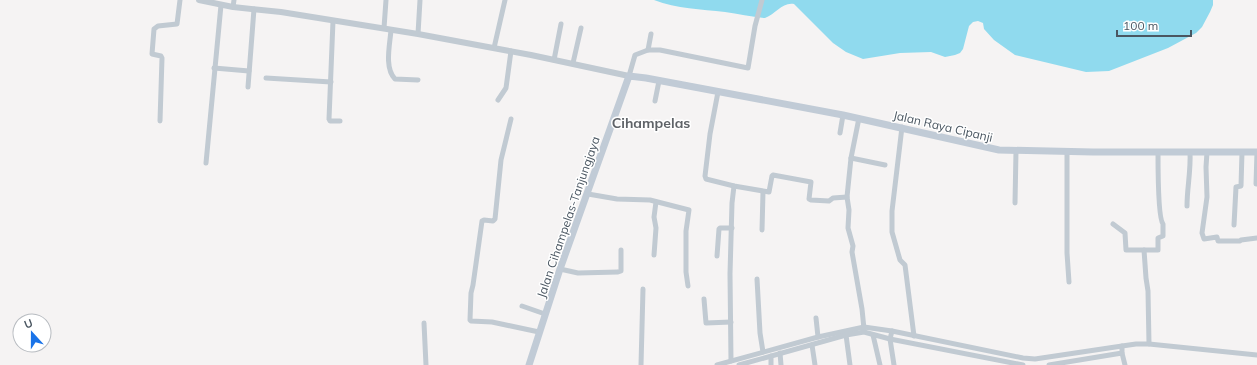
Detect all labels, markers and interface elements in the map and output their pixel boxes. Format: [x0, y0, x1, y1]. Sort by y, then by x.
scale bar [1117, 12, 1191, 38]
text: 100 m [1123, 18, 1158, 33]
street label: Jalan Raya Cipanji [892, 107, 994, 145]
district label: Cihampelas [612, 114, 690, 132]
street label: Jalan Cihampelas-Tanjungjaya [533, 134, 603, 300]
north arrow [12, 313, 52, 353]
text: U [22, 316, 35, 332]

